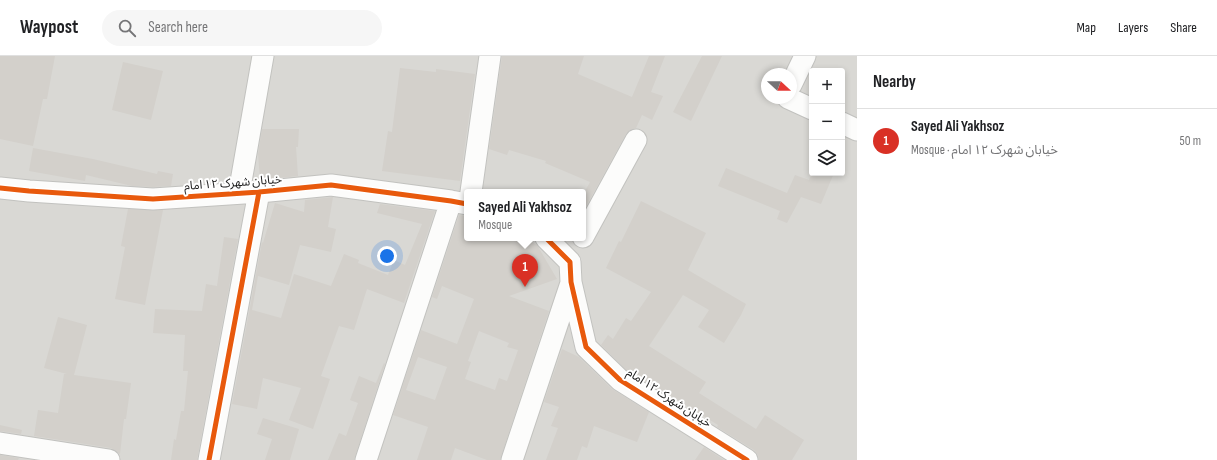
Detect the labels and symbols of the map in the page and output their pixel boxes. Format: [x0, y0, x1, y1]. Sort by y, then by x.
north arrow [761, 68, 797, 104]
street label: خیابان شهرک ۱۲ امام [183, 172, 283, 195]
your location [377, 246, 397, 266]
pin: 1 [512, 254, 538, 287]
street label: خیابان شهرک ۱۲ امام [623, 365, 714, 432]

